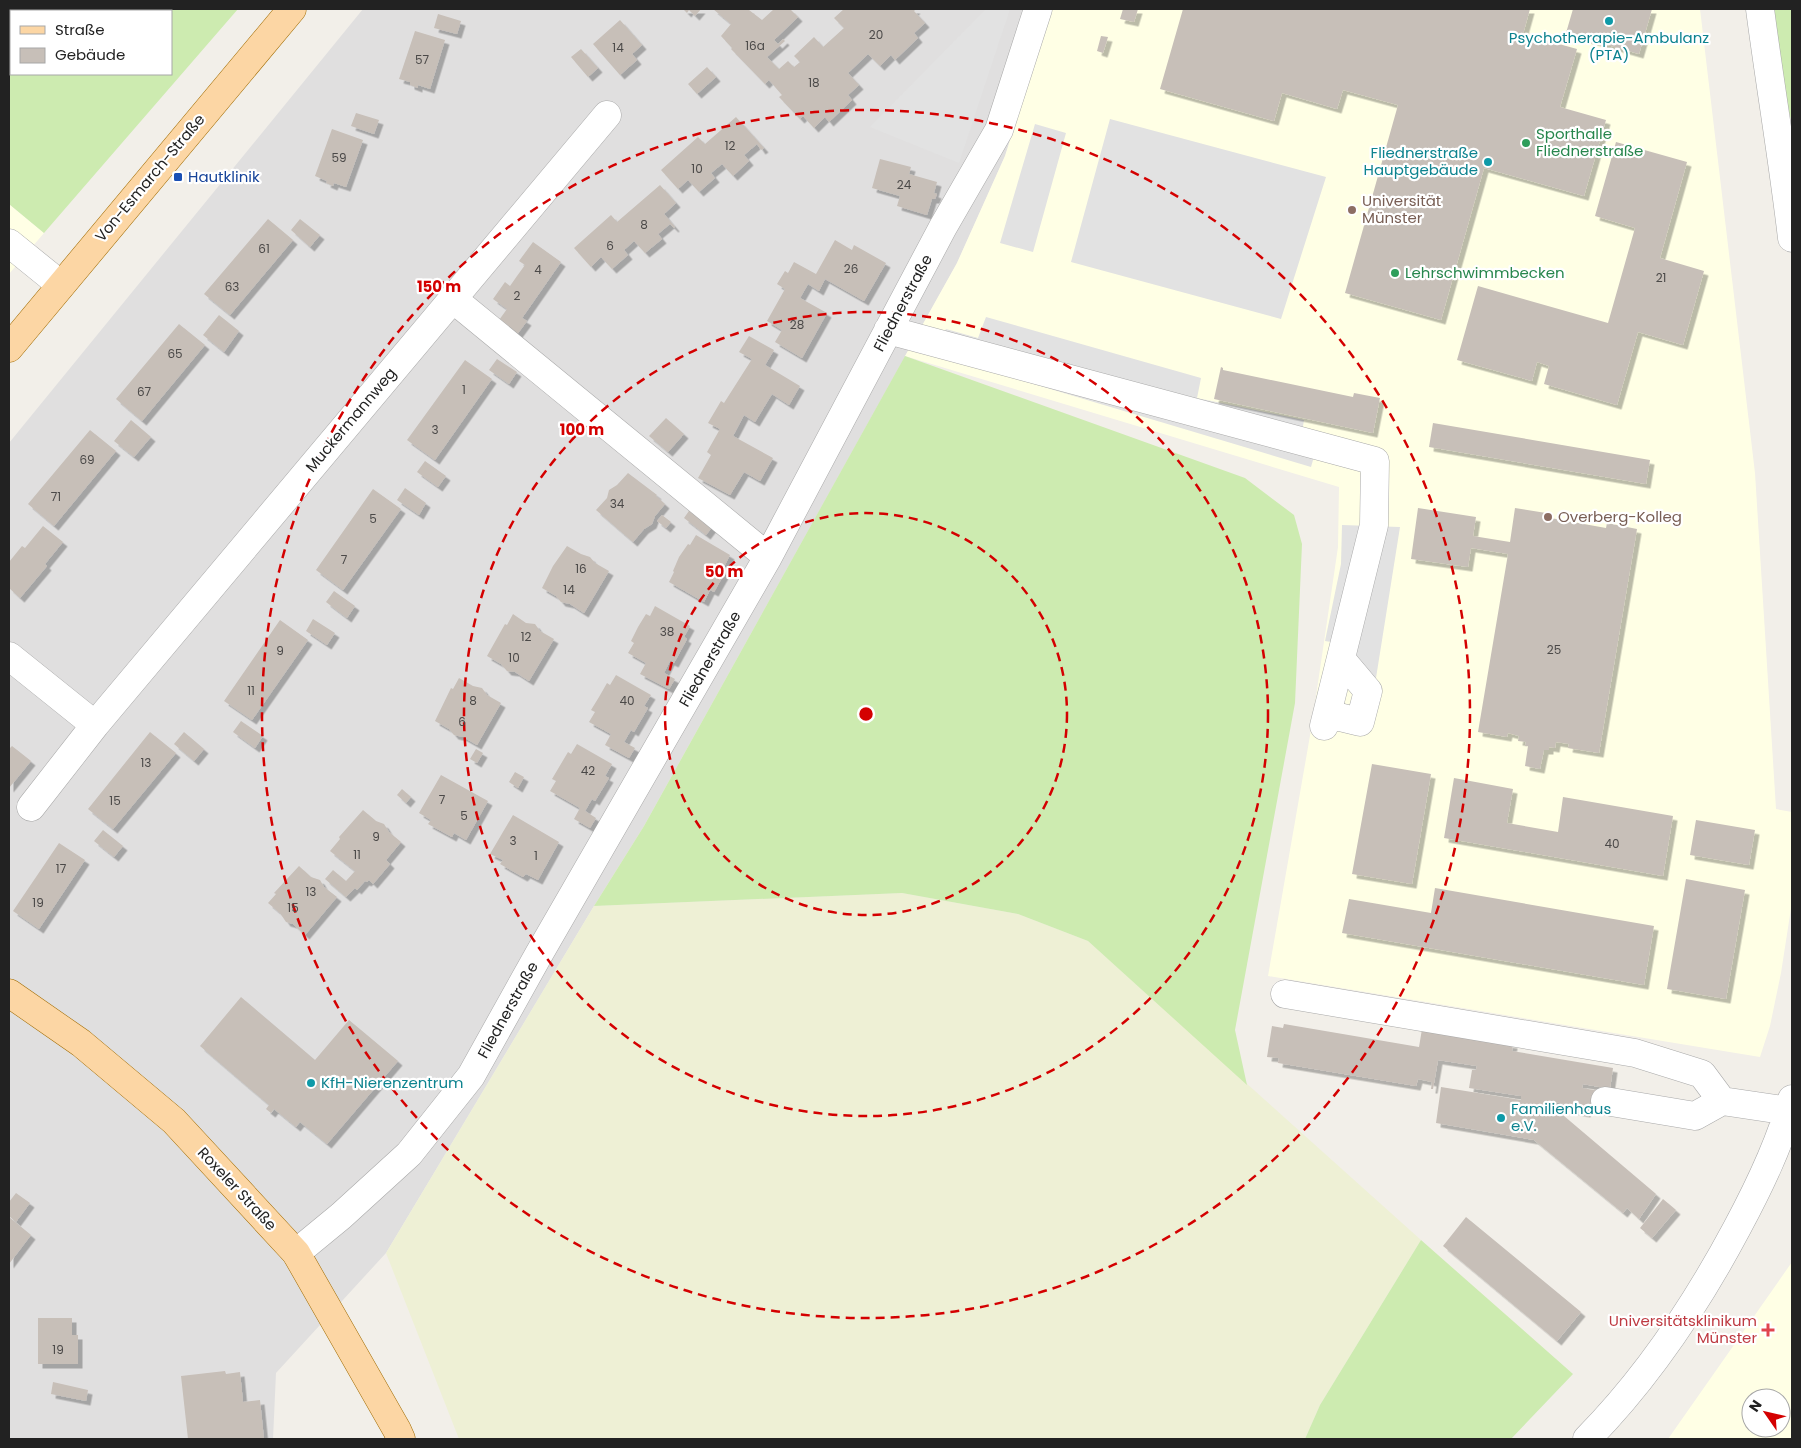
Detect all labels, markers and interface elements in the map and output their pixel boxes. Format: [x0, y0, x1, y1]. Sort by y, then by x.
legend [10, 10, 172, 75]
marker: Psychotherapie-Ambulanz (PTA) [1603, 15, 1615, 27]
text: Straße [55, 19, 105, 40]
house number: 20 [869, 26, 883, 43]
place label: Psychotherapie-Ambulanz (PTA) [1509, 27, 1709, 65]
house number: 16a [745, 37, 765, 54]
house number: 14 [612, 39, 624, 56]
text: Gebäude [55, 44, 125, 65]
house number: 57 [415, 51, 429, 68]
house number: 18 [808, 74, 820, 91]
street label: Von-Esmarch-Straße [90, 109, 209, 246]
place label: Sporthalle Fliednerstraße [1536, 123, 1643, 161]
house number: 12 [725, 137, 735, 154]
marker: Sporthalle Fliednerstraße [1520, 137, 1532, 149]
place label: Fliednerstraße Hauptgebäude [1364, 142, 1478, 180]
house number: 59 [331, 149, 347, 166]
marker: Fliednerstraße Hauptgebäude [1482, 156, 1494, 168]
house number: 10 [691, 160, 703, 177]
place label: Hautklinik [188, 166, 260, 187]
marker: Hautklinik [172, 171, 184, 183]
house number: 24 [897, 176, 912, 193]
place label: Universität Münster [1362, 190, 1441, 228]
marker: Universität Münster [1346, 204, 1358, 216]
house number: 8 [640, 216, 648, 233]
house number: 6 [606, 237, 614, 254]
house number: 61 [258, 240, 270, 257]
street label: Fliednerstraße [868, 250, 937, 355]
house number: 26 [844, 260, 858, 277]
house number: 4 [534, 261, 542, 278]
place label: Lehrschwimmbecken [1405, 262, 1565, 283]
marker: Lehrschwimmbecken [1389, 267, 1401, 279]
house number: 21 [1656, 269, 1666, 286]
text: 150 m [417, 276, 461, 297]
house number: 63 [225, 278, 239, 295]
house number: 2 [514, 287, 521, 304]
house number: 28 [790, 316, 804, 333]
house number: 65 [167, 345, 183, 362]
street label: Muckermannweg [301, 363, 401, 477]
house number: 1 [462, 381, 466, 398]
house number: 67 [137, 383, 152, 400]
text: 100 m [560, 419, 604, 440]
house number: 3 [431, 421, 439, 438]
house number: 69 [79, 451, 95, 468]
house number: 71 [51, 488, 61, 505]
house number: 34 [610, 495, 625, 512]
place label: Overberg-Kolleg [1558, 506, 1682, 527]
house number: 5 [369, 510, 377, 527]
marker: Overberg-Kolleg [1542, 511, 1554, 523]
house number: 7 [341, 551, 348, 568]
house number: 16 [575, 560, 587, 577]
text: 50 m [705, 561, 743, 582]
house number: 14 [563, 581, 575, 598]
street label: Fliednerstraße [674, 607, 746, 711]
house number: 38 [660, 623, 674, 640]
house number: 12 [521, 628, 531, 645]
house number: 25 [1547, 641, 1561, 658]
house number: 9 [276, 642, 284, 659]
house number: 10 [508, 649, 520, 666]
house number: 11 [247, 682, 255, 699]
house number: 8 [469, 692, 477, 709]
house number: 40 [619, 692, 635, 709]
centre of rings [857, 705, 875, 723]
house number: 6 [458, 713, 466, 730]
house number: 13 [141, 754, 151, 771]
house number: 42 [581, 762, 595, 779]
house number: 7 [439, 791, 446, 808]
house number: 15 [109, 792, 121, 809]
house number: 5 [460, 807, 468, 824]
house number: 9 [372, 828, 380, 845]
house number: 3 [509, 832, 517, 849]
house number: 40 [1604, 835, 1620, 852]
house number: 11 [353, 846, 361, 863]
house number: 1 [534, 847, 538, 864]
house number: 17 [56, 860, 67, 877]
house number: 13 [306, 883, 316, 900]
house number: 19 [32, 894, 44, 911]
house number: 15 [287, 899, 299, 916]
street label: Fliednerstraße [472, 958, 543, 1062]
place label: KfH-Nierenzentrum [321, 1072, 463, 1093]
marker: KfH-Nierenzentrum [305, 1077, 317, 1089]
place label: Familienhaus e.V. [1511, 1098, 1611, 1136]
marker: Familienhaus e.V. [1495, 1112, 1507, 1124]
street label: Roxeler Straße [193, 1142, 282, 1235]
place label: Universitätsklinikum Münster [1609, 1310, 1757, 1348]
marker: Universitätsklinikum Münster [1761, 1323, 1775, 1337]
house number: 19 [52, 1341, 64, 1358]
north arrow [1741, 1388, 1791, 1438]
text: N [1744, 1396, 1766, 1416]

